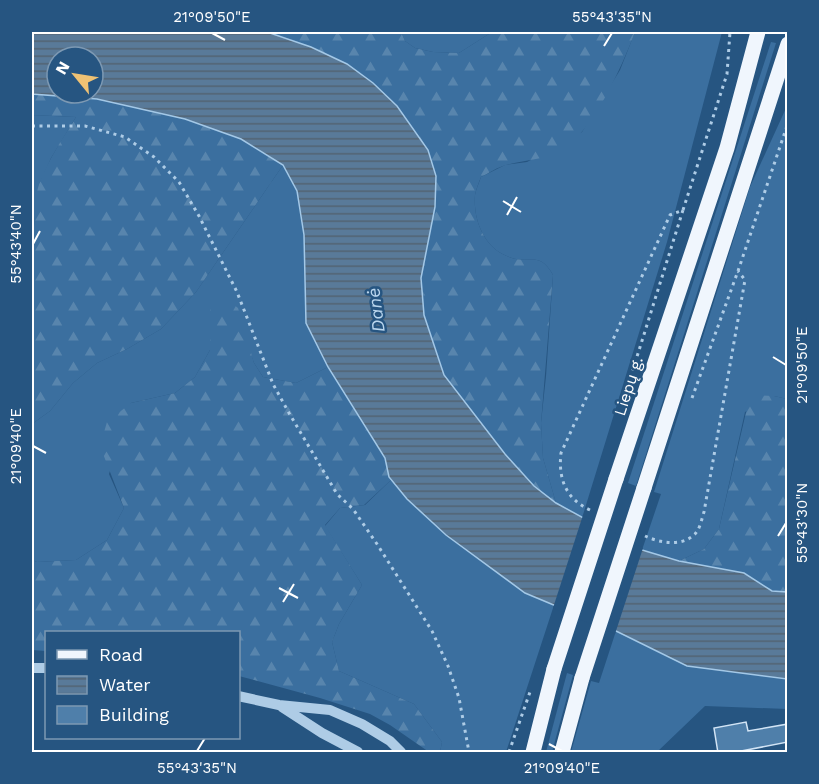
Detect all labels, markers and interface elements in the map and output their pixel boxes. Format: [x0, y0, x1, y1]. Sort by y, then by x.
text: 21°09'50"E [173, 8, 251, 26]
text: 55°43'35"N [572, 8, 652, 26]
north arrow [45, 45, 105, 105]
text: N [51, 58, 74, 78]
text: 55°43'40"N [7, 204, 25, 284]
water label: Danė [362, 287, 389, 334]
text: 21°09'50"E [793, 326, 811, 404]
street label: Liepų g. [610, 354, 647, 418]
text: 21°09'40"E [7, 408, 25, 484]
text: 55°43'30"N [793, 483, 811, 563]
legend [45, 631, 240, 739]
text: Road [99, 644, 143, 665]
text: Water [99, 674, 151, 695]
text: Building [99, 704, 169, 725]
text: 55°43'35"N [157, 759, 237, 777]
text: 21°09'40"E [524, 759, 600, 777]

